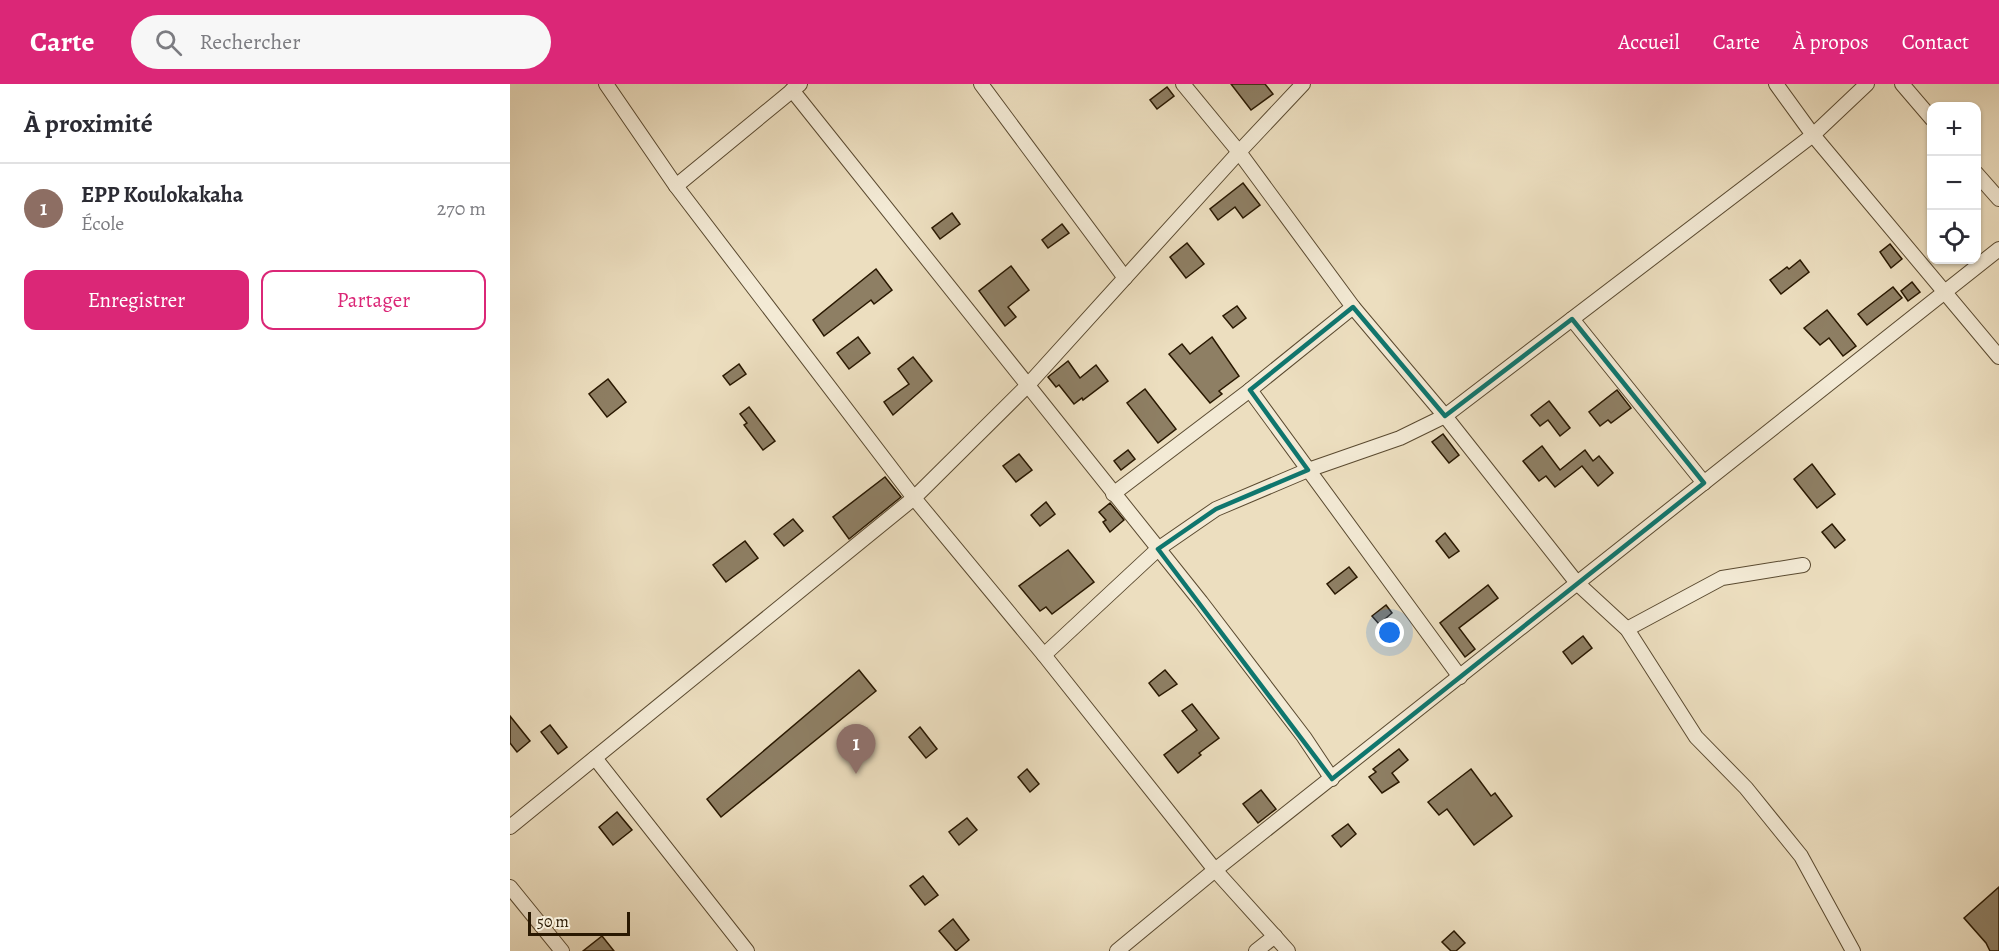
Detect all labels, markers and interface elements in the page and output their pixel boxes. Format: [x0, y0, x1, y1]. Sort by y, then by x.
search box [131, 15, 551, 69]
text: Carte [30, 23, 95, 61]
icon: search [152, 26, 185, 59]
text: Rechercher [200, 27, 301, 57]
text: Accueil [1618, 28, 1680, 56]
text: Carte [1713, 28, 1760, 56]
text: À propos [1793, 28, 1869, 56]
text: Contact [1902, 28, 1969, 56]
map controls [1927, 102, 1981, 264]
button: + [1927, 102, 1981, 156]
text: À proximité [24, 106, 153, 141]
button: − [1927, 156, 1981, 210]
text: EPP Koulokakaha [81, 180, 243, 210]
text: 1 [40, 195, 47, 222]
text: 270 m [437, 195, 486, 222]
text: École [81, 210, 124, 237]
button: locate [1927, 210, 1981, 264]
button: Enregistrer [24, 270, 249, 330]
button: Partager [261, 270, 486, 330]
your location [1375, 618, 1404, 647]
pin: 1 [836, 724, 876, 774]
scale bar [528, 909, 630, 936]
text: 50 m [537, 911, 569, 933]

